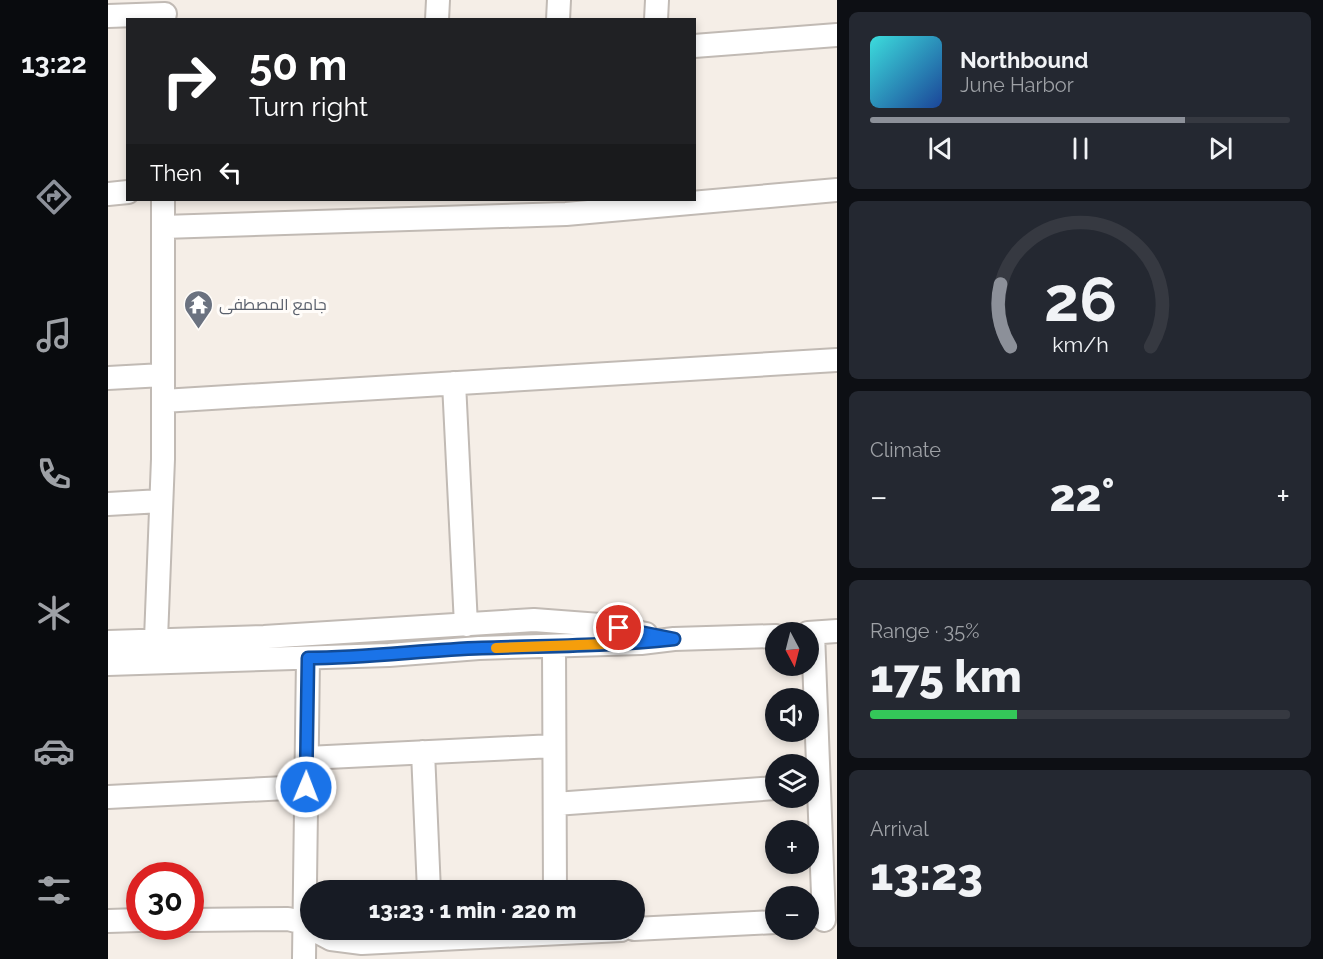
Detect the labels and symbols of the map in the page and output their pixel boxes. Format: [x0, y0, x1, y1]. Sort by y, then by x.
temple icon: جامع المصطفى [182, 288, 214, 330]
place label: جامع المصطفى [219, 295, 327, 316]
pin [593, 602, 644, 653]
north arrow [765, 622, 819, 676]
position arrow [274, 755, 338, 819]
speed limit sign: 30 [126, 862, 204, 940]

